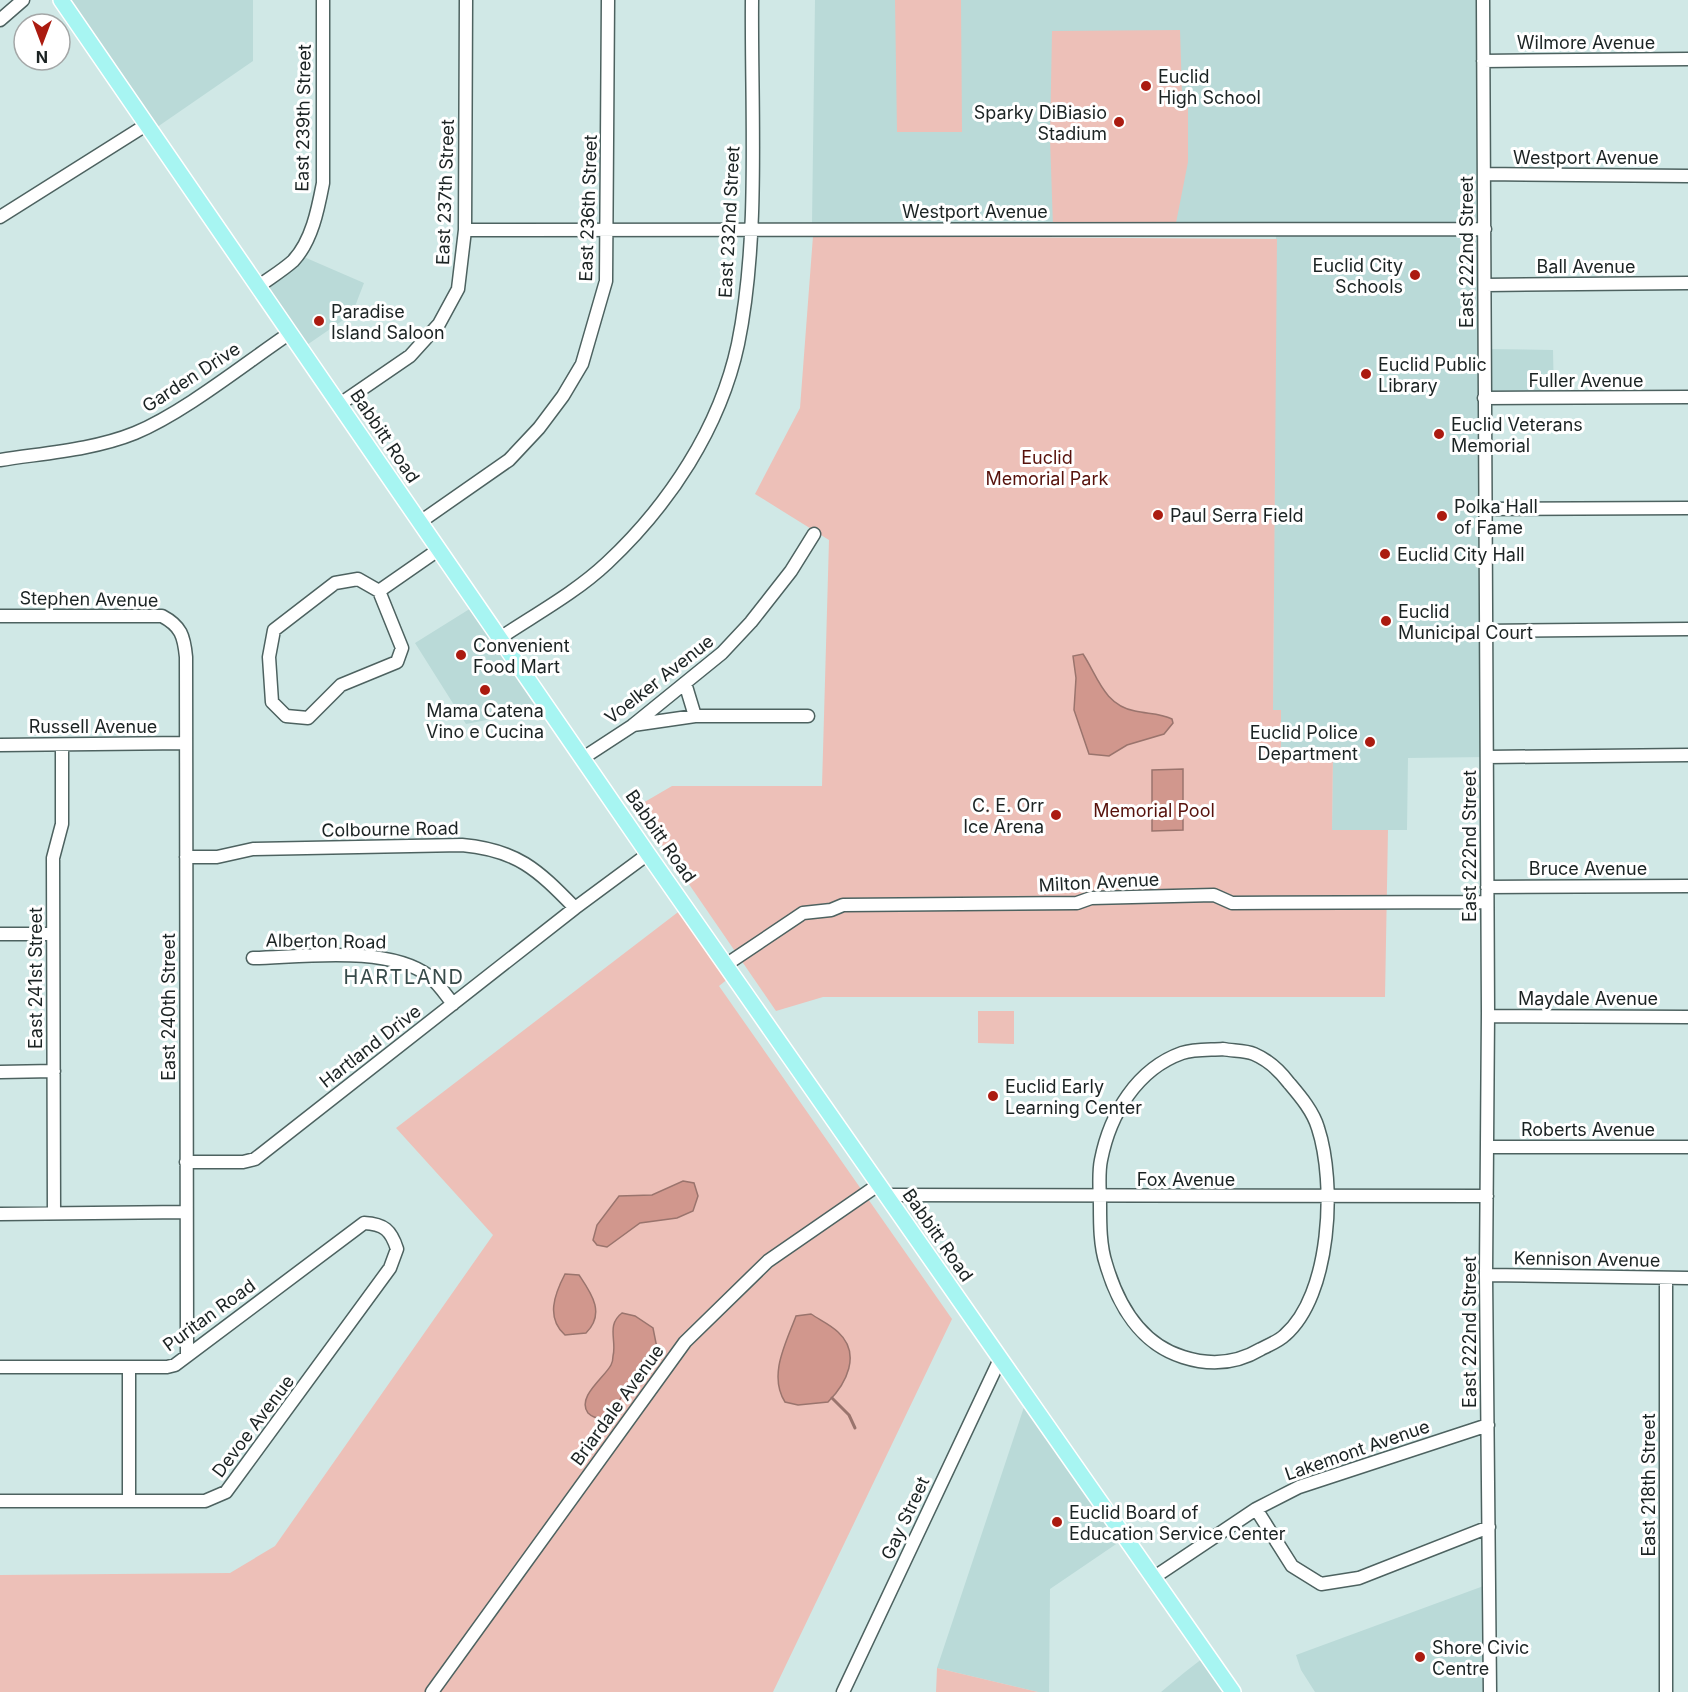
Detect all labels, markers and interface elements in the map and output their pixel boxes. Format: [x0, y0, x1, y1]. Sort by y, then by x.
north arrow [12, 12, 72, 72]
street label: Wilmore Avenue [1517, 32, 1655, 53]
street label: East 239th Street [291, 44, 315, 192]
text: N [36, 47, 48, 67]
place label: Euclid High School [1158, 66, 1261, 108]
marker: Euclid High School [1139, 79, 1153, 93]
place label: Sparky DiBiasio Stadium [974, 102, 1107, 144]
marker: Sparky DiBiasio Stadium [1112, 115, 1126, 129]
street label: East 237th Street [432, 119, 458, 265]
street label: East 236th Street [575, 134, 601, 282]
street label: East 232nd Street [715, 145, 743, 298]
street label: Westport Avenue [1513, 147, 1659, 168]
street label: East 222nd Street [1456, 176, 1477, 328]
street label: Westport Avenue [902, 201, 1048, 222]
place label: Euclid City Schools [1313, 255, 1403, 297]
street label: Ball Avenue [1537, 256, 1635, 277]
marker: Euclid City Schools [1408, 268, 1422, 282]
place label: Paradise Island Saloon [331, 301, 445, 343]
marker: Paradise Island Saloon [312, 314, 326, 328]
street label: Garden Drive [138, 338, 244, 416]
place label: Euclid Public Library [1378, 354, 1487, 396]
marker: Euclid Public Library [1359, 367, 1373, 381]
street label: Fuller Avenue [1529, 370, 1643, 391]
street label: Babbitt Road [346, 385, 424, 487]
place label: Euclid Veterans Memorial [1451, 414, 1583, 456]
marker: Euclid Veterans Memorial [1432, 427, 1446, 441]
park label: Euclid Memorial Park [986, 447, 1109, 489]
place label: Polka Hall of Fame [1454, 496, 1538, 538]
place label: Paul Serra Field [1170, 505, 1304, 526]
marker: Paul Serra Field [1151, 508, 1165, 522]
marker: Polka Hall of Fame [1435, 509, 1449, 523]
place label: Euclid City Hall [1397, 544, 1525, 565]
marker: Euclid City Hall [1378, 547, 1392, 561]
street label: Stephen Avenue [19, 587, 159, 611]
place label: Euclid Municipal Court [1398, 601, 1533, 643]
marker: Euclid Municipal Court [1379, 614, 1393, 628]
street label: Voelker Avenue [600, 630, 718, 728]
place label: Convenient Food Mart [473, 635, 570, 677]
marker: Convenient Food Mart [454, 648, 468, 662]
marker: Mama Catena Vino e Cucina [478, 683, 492, 697]
place label: Mama Catena Vino e Cucina [426, 700, 544, 742]
street label: Russell Avenue [29, 716, 157, 737]
place label: Euclid Police Department [1250, 722, 1358, 764]
marker: Euclid Police Department [1363, 735, 1377, 749]
street label: East 222nd Street [1459, 770, 1480, 922]
street label: Babbitt Road [621, 786, 701, 886]
place label: C. E. Orr Ice Arena [963, 795, 1044, 837]
park label: Memorial Pool [1093, 800, 1215, 821]
marker: C. E. Orr Ice Arena [1049, 808, 1063, 822]
street label: Colbourne Road [321, 817, 459, 841]
street label: Bruce Avenue [1529, 858, 1647, 879]
street label: Milton Avenue [1038, 868, 1160, 896]
street label: East 241st Street [25, 907, 46, 1049]
street label: Alberton Road [265, 929, 387, 953]
street label: East 240th Street [158, 933, 179, 1081]
district label: HARTLAND [343, 965, 465, 989]
street label: Maydale Avenue [1518, 988, 1658, 1009]
street label: Hartland Drive [315, 1000, 425, 1092]
place label: Euclid Early Learning Center [1005, 1076, 1142, 1118]
marker: Euclid Early Learning Center [986, 1089, 1000, 1103]
street label: Roberts Avenue [1521, 1119, 1655, 1140]
street label: Fox Avenue [1137, 1169, 1235, 1190]
street label: Babbitt Road [898, 1185, 978, 1285]
street label: Kennison Avenue [1513, 1247, 1661, 1271]
street label: East 222nd Street [1459, 1256, 1480, 1408]
street label: Puritan Road [159, 1275, 259, 1355]
street label: Briardale Avenue [566, 1341, 668, 1469]
street label: Devoe Avenue [208, 1371, 298, 1481]
street label: East 218th Street [1638, 1413, 1659, 1557]
street label: Lakemont Avenue [1282, 1415, 1432, 1485]
street label: Gay Street [877, 1473, 933, 1563]
place label: Euclid Board of Education Service Center [1069, 1502, 1286, 1544]
marker: Euclid Board of Education Service Center [1050, 1515, 1064, 1529]
place label: Shore Civic Centre [1432, 1637, 1529, 1679]
marker: Shore Civic Centre [1413, 1650, 1427, 1664]

